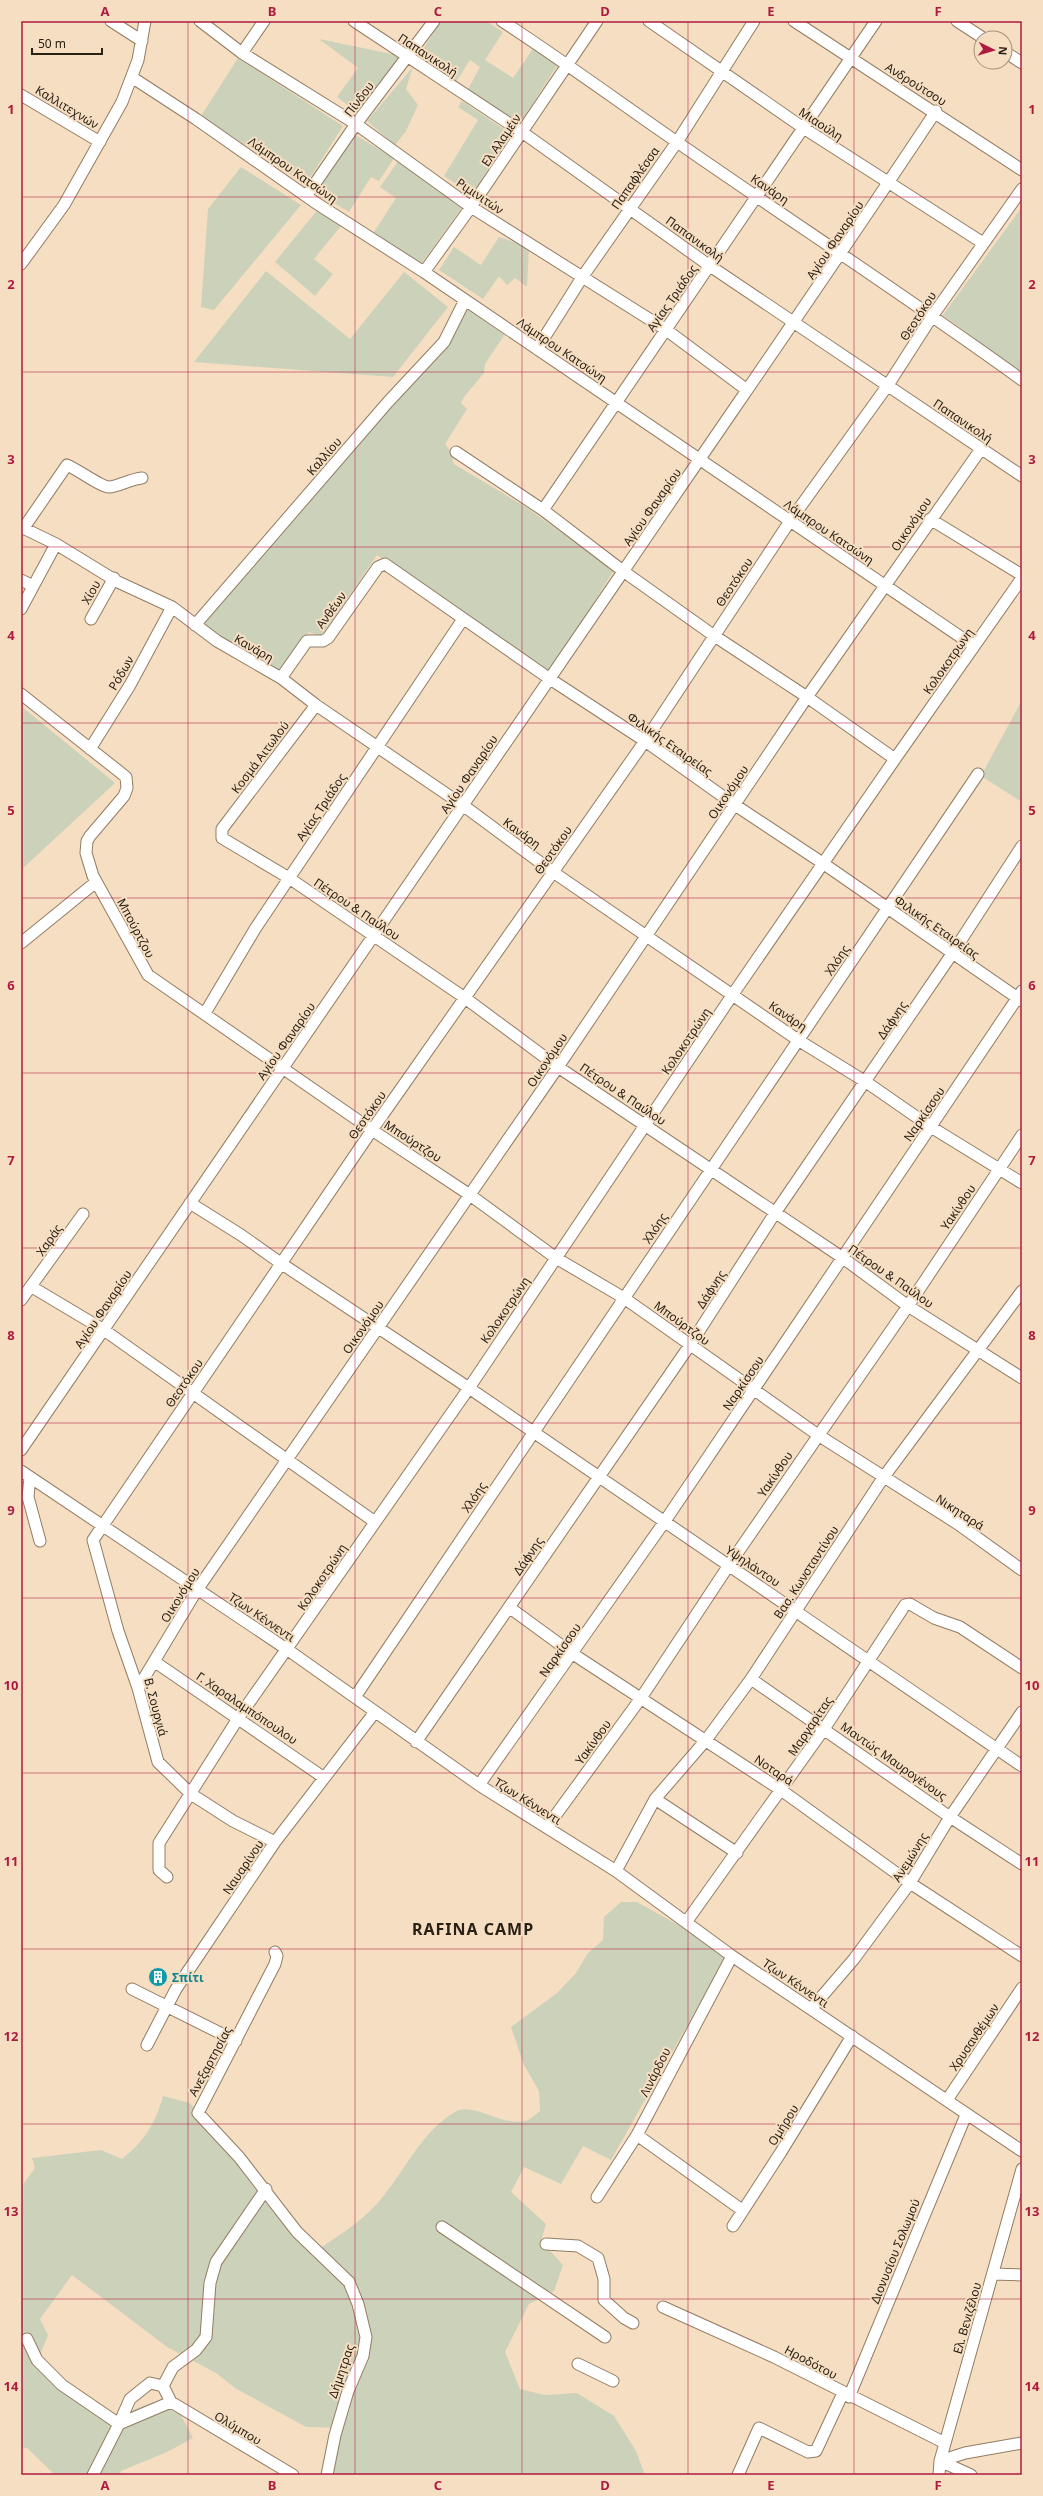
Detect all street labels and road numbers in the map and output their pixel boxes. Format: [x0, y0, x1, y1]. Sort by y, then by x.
street label: Παπανικολή [395, 29, 461, 81]
street label: Ανδρούτσου [882, 58, 950, 110]
street label: Πίνδου [340, 78, 378, 120]
street label: Καλλιτεχνών [32, 81, 102, 133]
street label: Μιαούλη [796, 103, 846, 145]
street label: Ελ Αλαμέιν [477, 110, 525, 170]
street label: Λάμπρου Κατσώνη [245, 133, 341, 207]
street label: Παπαφλέσσα [607, 143, 663, 213]
street label: Κανάρη [747, 170, 793, 208]
street label: Ριμινιτών [453, 174, 507, 218]
street label: Αγίου Φαναρίου [802, 197, 868, 283]
street label: Παπανικολή [662, 212, 728, 266]
street label: Αγίας Τριάδος [643, 261, 702, 335]
street label: Θεοτόκου [896, 288, 940, 344]
street label: Λάμπρου Κατσώνη [514, 314, 610, 386]
street label: Παπανικολή [930, 395, 996, 447]
street label: Καλλίου [303, 433, 345, 479]
street label: Αγίου Φαναρίου [619, 465, 685, 549]
street label: Οικονόμου [887, 494, 935, 554]
street label: Λάμπρου Κατσώνη [781, 496, 877, 568]
street label: Θεοτόκου [711, 554, 757, 610]
street label: Χίου [77, 577, 105, 607]
street label: Ανθέων [312, 588, 350, 632]
street label: Κολοκοτρωνη [919, 624, 977, 698]
street label: Κανάρη [231, 630, 277, 666]
street label: Ρόδων [104, 653, 138, 693]
street label: Φιλικής Εταιρείας [624, 708, 716, 780]
street label: Κοσμά Αιτωλού [227, 717, 293, 797]
street label: Αγίου Φαναρίου [436, 731, 502, 817]
street label: Οικονόμου [704, 762, 752, 822]
street label: Αγίας Τριάδος [292, 770, 350, 844]
street label: Κανάρη [500, 814, 544, 852]
street label: Θεοτόκου [530, 822, 576, 878]
street label: Πέτρου & Παύλου [311, 874, 403, 944]
street label: Φιλικής Εταιρείας [891, 891, 983, 963]
street label: Μπούρτζου [113, 895, 159, 961]
street label: Χλόης [821, 941, 854, 979]
street label: Κανάρη [765, 997, 811, 1035]
street label: Δάφνης [873, 997, 911, 1043]
street label: Αγίου Φαναρίου [253, 999, 319, 1083]
street label: Κολοκοτρώνη [657, 1004, 715, 1078]
street label: Οικονόμου [523, 1030, 571, 1090]
street label: Πέτρου & Παύλου [577, 1059, 669, 1129]
street label: Ναρκίσσου [899, 1083, 949, 1145]
street label: Θεοτόκου [344, 1087, 390, 1143]
street label: Μπούρτζου [381, 1116, 445, 1166]
street label: Υακίνθου [937, 1181, 979, 1233]
street label: Χλόης [639, 1209, 672, 1247]
street label: Χαράς [32, 1221, 66, 1259]
street label: Πέτρου & Παύλου [845, 1240, 937, 1312]
street label: Αγίου Φαναρίου [70, 1266, 136, 1352]
street label: Δάφνης [692, 1266, 730, 1312]
street label: Κολοκοτρώνη [476, 1273, 534, 1347]
street label: Οικονόμου [338, 1297, 388, 1357]
street label: Μπούρτζου [651, 1297, 713, 1349]
street label: Ναρκίσσου [718, 1352, 768, 1414]
street label: Θεοτόκου [161, 1355, 207, 1411]
street label: Υακίνθου [754, 1448, 796, 1500]
street label: Χλόης [458, 1478, 491, 1516]
street label: Νικηταρά [932, 1490, 988, 1534]
street label: Βασ. Κωνσταντίνου [769, 1522, 843, 1622]
street label: Δάφνης [509, 1533, 547, 1579]
street label: Κολοκοτρώνη [293, 1540, 351, 1614]
street label: Υψηλάντου [722, 1541, 784, 1591]
street label: Οικονόμου [156, 1564, 204, 1626]
street label: Τζων Κέννεντι [225, 1588, 299, 1646]
street label: Ναρκίσσου [535, 1619, 585, 1681]
street label: Γ. Χαραλαμπόπουλου [193, 1668, 301, 1748]
street label: Β. Σουργιά [140, 1676, 172, 1739]
street label: Μαργαρίτας [784, 1693, 836, 1759]
street label: Υακίνθου [571, 1716, 615, 1768]
street label: Μαντώς Μαυρογένους [837, 1718, 951, 1804]
street label: Νοταρά [751, 1751, 797, 1790]
street label: Τζων Κέννεντι [491, 1773, 565, 1829]
street label: Ανεμώνης [888, 1829, 932, 1885]
street label: Ναυαρίνου [218, 1836, 268, 1898]
street label: Τζων Κέννεντι [759, 1954, 833, 2012]
street label: Χρυσανθέμων [945, 2000, 1003, 2074]
street label: Ανεξαρτησίας [184, 2023, 236, 2099]
street label: Λινάρδου [635, 2044, 675, 2100]
street label: Ομήρου [764, 2101, 802, 2149]
street label: Διονυσίου Σολωμού [866, 2196, 924, 2306]
street label: Ελ. Βενιζέλου [949, 2280, 985, 2356]
street label: Ηροδότου [782, 2341, 840, 2383]
street label: Δήμητρας [324, 2342, 358, 2400]
street label: Ολύμπου [211, 2407, 265, 2449]

